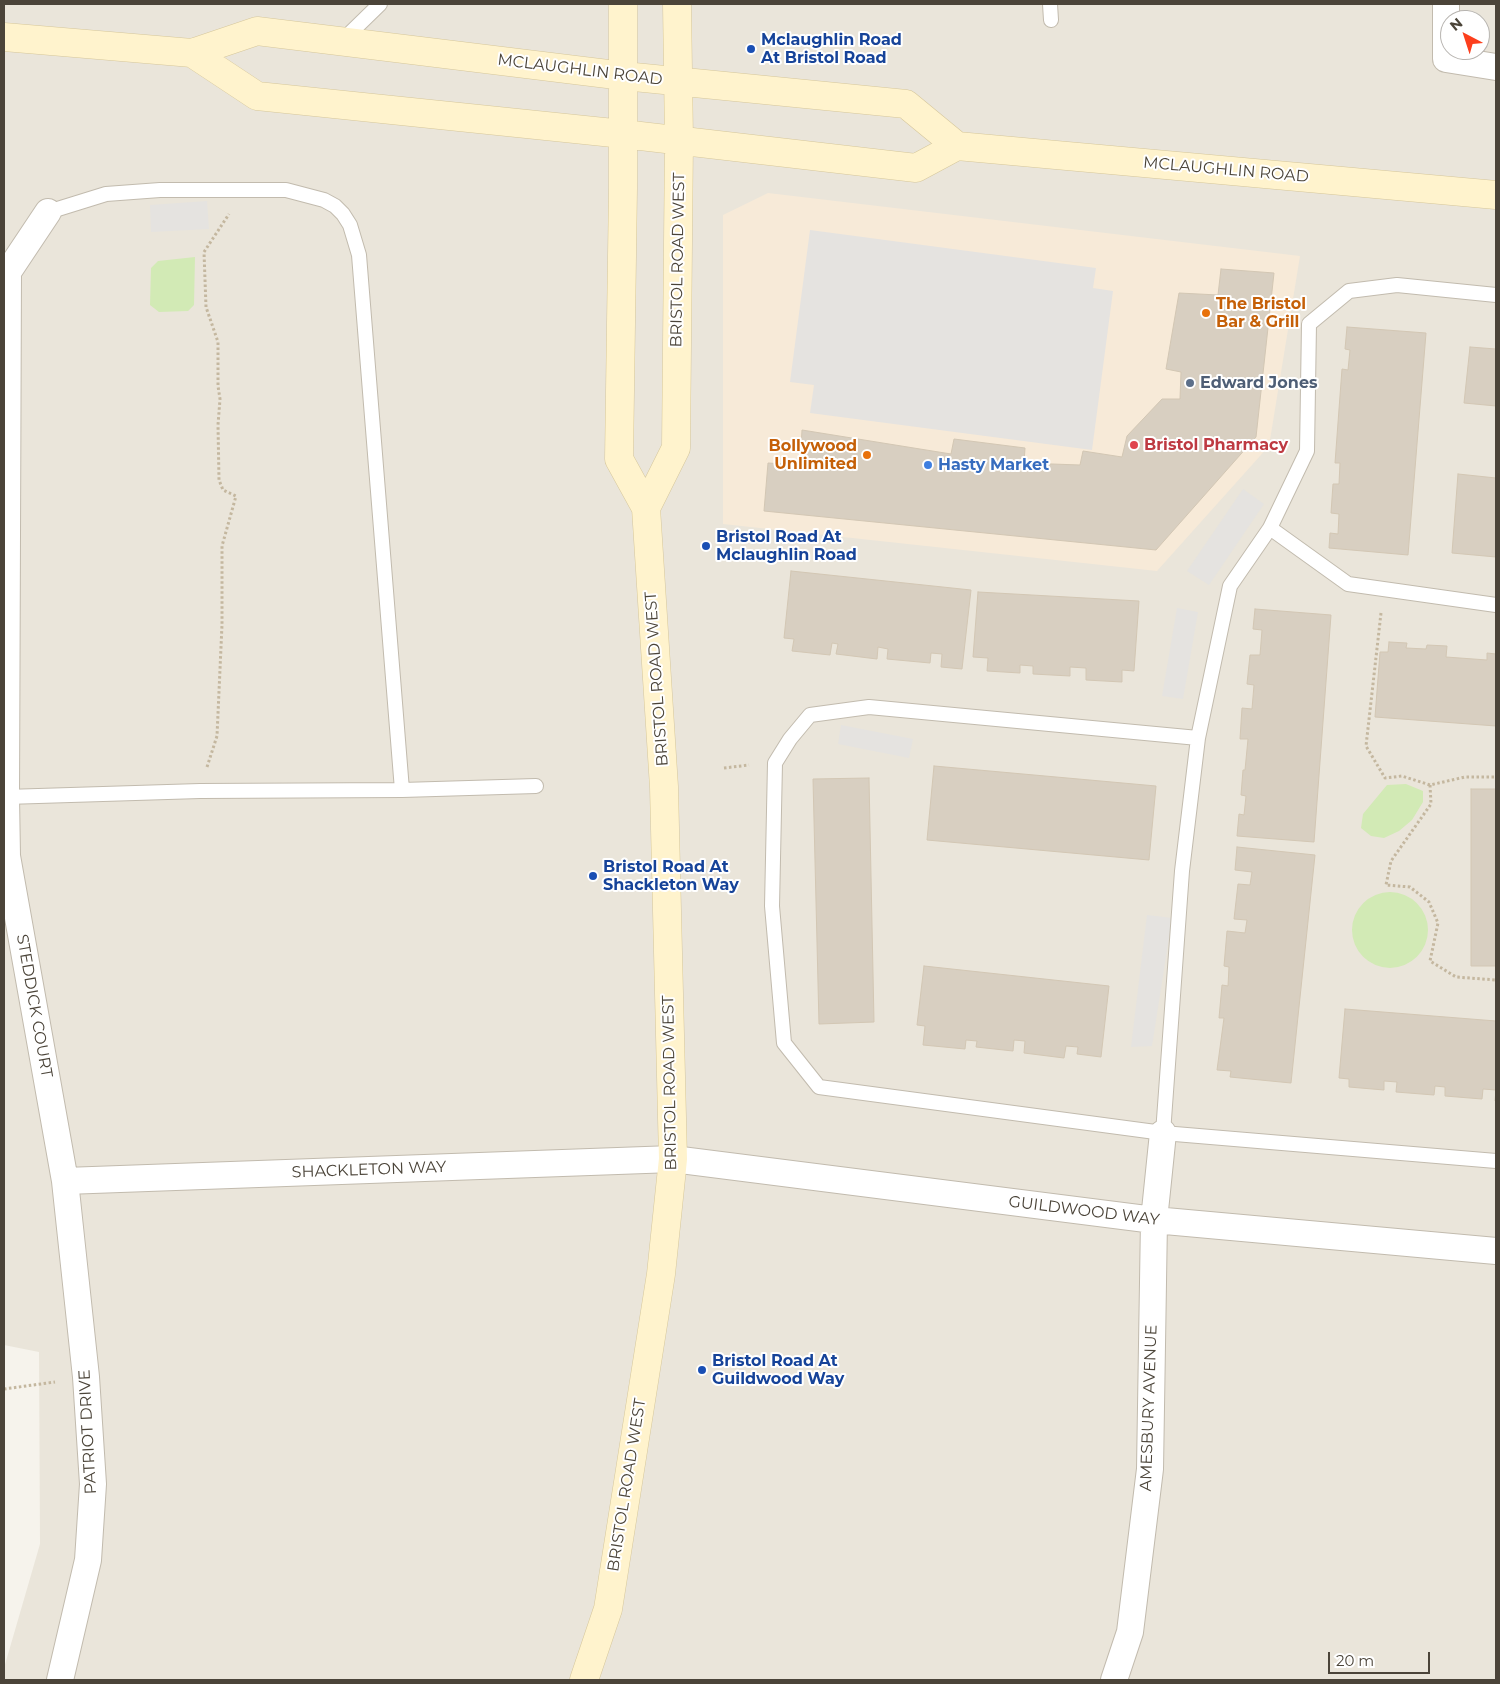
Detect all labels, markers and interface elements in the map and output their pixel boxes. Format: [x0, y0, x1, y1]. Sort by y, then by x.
north arrow [1440, 10, 1490, 60]
text: N [1446, 14, 1466, 35]
place label: Mclaughlin Road At Bristol Road [761, 30, 902, 68]
marker: Mclaughlin Road At Bristol Road [745, 43, 757, 55]
street label: MCLAUGHLIN ROAD [496, 50, 664, 90]
street label: MCLAUGHLIN ROAD [1142, 153, 1310, 187]
street label: BRISTOL ROAD WEST [667, 172, 689, 348]
place label: The Bristol Bar & Grill [1216, 294, 1306, 332]
marker: The Bristol Bar & Grill [1200, 307, 1212, 319]
place label: Edward Jones [1200, 373, 1317, 393]
marker: Edward Jones [1184, 377, 1196, 389]
place label: Bristol Pharmacy [1144, 435, 1288, 455]
place label: Bollywood Unlimited [769, 436, 857, 474]
marker: Bristol Pharmacy [1128, 439, 1140, 451]
marker: Bollywood Unlimited [861, 449, 873, 461]
place label: Hasty Market [938, 455, 1049, 475]
marker: Hasty Market [922, 459, 934, 471]
place label: Bristol Road At Mclaughlin Road [716, 527, 857, 565]
marker: Bristol Road At Mclaughlin Road [700, 540, 712, 552]
street label: BRISTOL ROAD WEST [641, 591, 673, 767]
place label: Bristol Road At Shackleton Way [603, 857, 739, 895]
marker: Bristol Road At Shackleton Way [587, 870, 599, 882]
street label: STEDDICK COURT [12, 933, 56, 1079]
street label: BRISTOL ROAD WEST [659, 995, 681, 1171]
street label: SHACKLETON WAY [291, 1158, 447, 1182]
street label: GUILDWOOD WAY [1007, 1192, 1161, 1230]
street label: AMESBURY AVENUE [1136, 1324, 1162, 1492]
place label: Bristol Road At Guildwood Way [712, 1351, 844, 1389]
marker: Bristol Road At Guildwood Way [696, 1364, 708, 1376]
street label: PATRIOT DRIVE [75, 1369, 101, 1495]
street label: BRISTOL ROAD WEST [604, 1397, 650, 1573]
scale bar [1330, 1642, 1432, 1674]
text: 20 m [1336, 1651, 1374, 1670]

